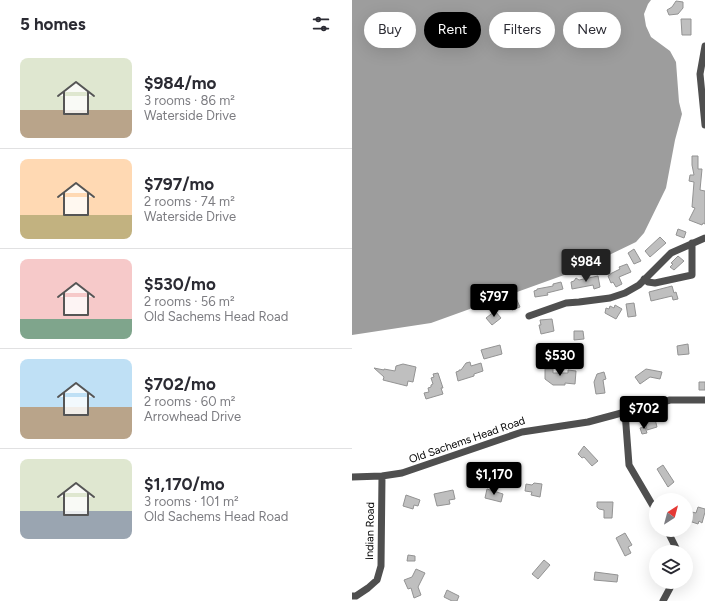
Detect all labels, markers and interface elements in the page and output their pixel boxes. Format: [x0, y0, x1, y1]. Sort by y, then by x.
chip: Buy [364, 12, 416, 48]
chip: Rent [424, 12, 481, 48]
chip: Filters [489, 12, 555, 48]
chip: New [563, 12, 621, 48]
icon: filters [310, 13, 332, 35]
text: 5 homes [20, 14, 86, 34]
text: $984/mo [144, 73, 217, 93]
icon: home [52, 74, 100, 122]
text: 3 rooms · 86 m² [144, 93, 235, 108]
text: Waterside Drive [144, 108, 236, 123]
text: $797/mo [144, 174, 214, 194]
icon: home [52, 175, 100, 223]
text: 2 rooms · 74 m² [144, 194, 235, 209]
text: Waterside Drive [144, 209, 236, 224]
pin: $984 [562, 249, 610, 283]
text: $984 [571, 254, 601, 269]
text: $530/mo [144, 274, 216, 294]
icon: home [52, 275, 100, 323]
pin: $797 [470, 284, 518, 318]
text: $797 [479, 289, 509, 304]
text: 2 rooms · 56 m² [144, 294, 235, 309]
text: Old Sachems Head Road [144, 309, 288, 324]
pin: $530 [536, 343, 584, 377]
text: $530 [545, 348, 575, 363]
text: $702/mo [144, 374, 216, 394]
icon: home [52, 375, 100, 423]
text: 2 rooms · 60 m² [144, 394, 235, 409]
pin: $702 [620, 396, 668, 430]
text: $702 [629, 401, 659, 416]
text: Arrowhead Drive [144, 409, 241, 424]
street label: Old Sachems Head Road [407, 414, 527, 466]
pin: $1,170 [461, 462, 527, 496]
text: $1,170 [475, 467, 513, 482]
text: $1,170/mo [144, 474, 225, 494]
icon: home [52, 475, 100, 523]
north arrow [649, 493, 693, 537]
map controls [649, 493, 693, 589]
text: 3 rooms · 101 m² [144, 494, 239, 509]
street label: Indian Road [363, 502, 377, 560]
text: Old Sachems Head Road [144, 509, 288, 524]
button: layers [649, 545, 693, 589]

